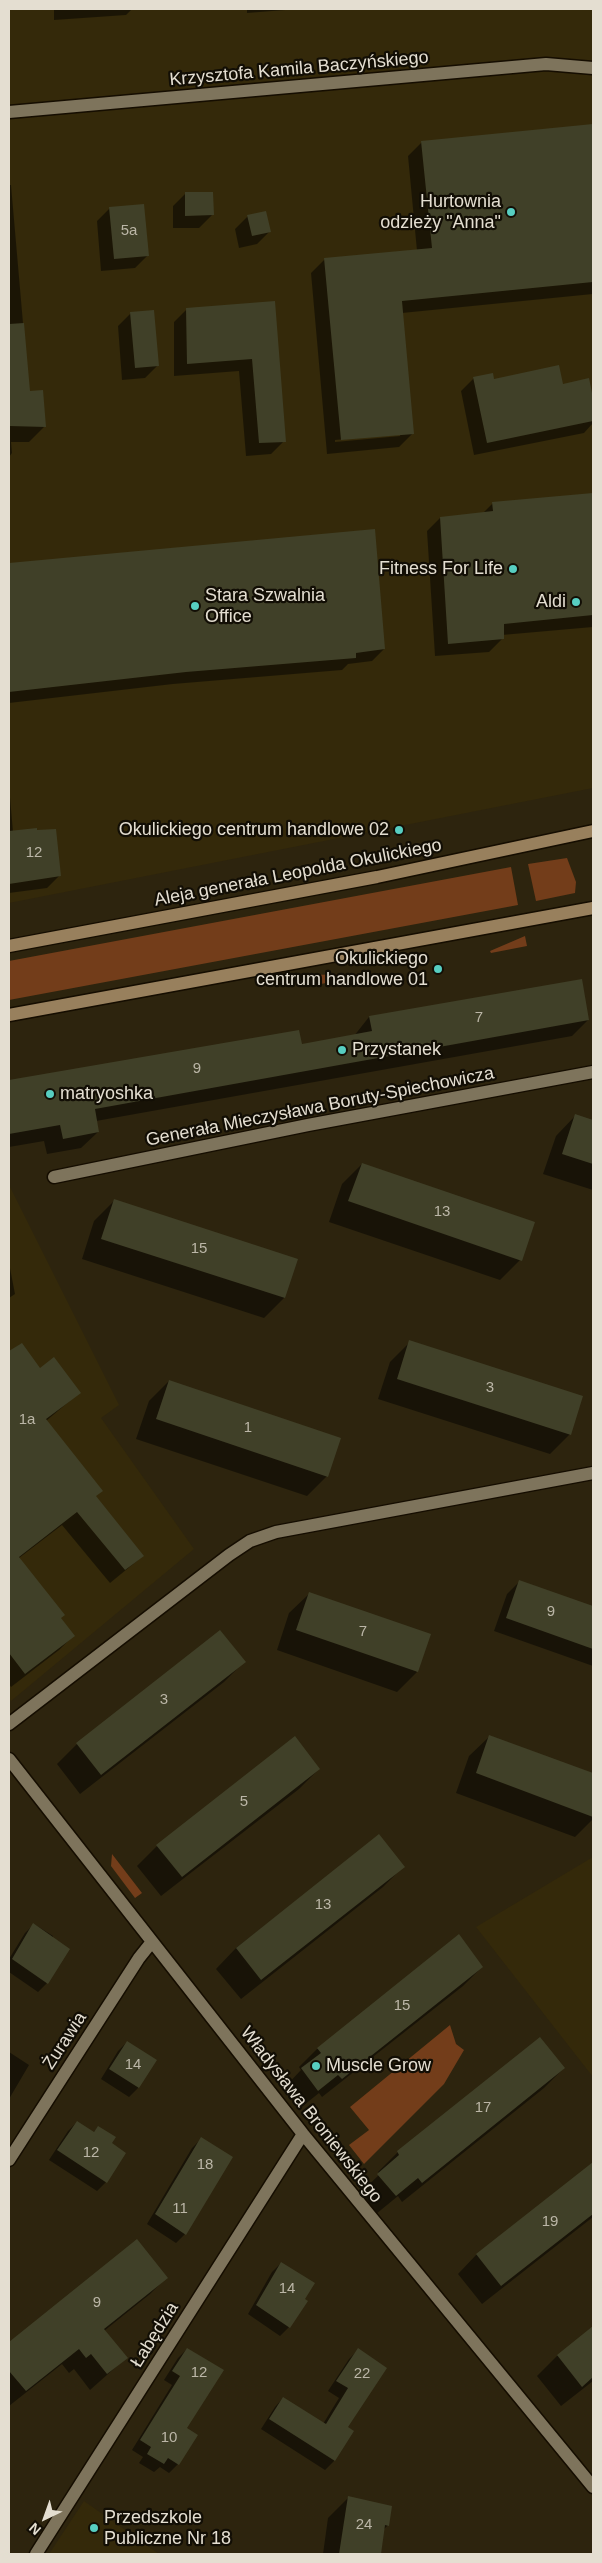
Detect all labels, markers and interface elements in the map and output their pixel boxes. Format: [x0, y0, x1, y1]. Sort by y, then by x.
street label: Krzysztofa Kamila Baczyńskiego [169, 47, 429, 91]
place label: Hurtownia odzieży "Anna" [380, 191, 501, 233]
marker: Hurtownia odzieży "Anna" [505, 206, 517, 218]
house number: 5a [121, 222, 137, 240]
place label: Fitness For Life [379, 558, 503, 580]
marker: Fitness For Life [507, 563, 519, 575]
place label: Stara Szwalnia Office [205, 585, 325, 628]
place label: Aldi [536, 591, 566, 613]
marker: Aldi [570, 596, 582, 608]
marker: Stara Szwalnia Office [189, 600, 201, 612]
place label: Okulickiego centrum handlowe 02 [119, 819, 389, 841]
marker: Okulickiego centrum handlowe 02 [393, 824, 405, 836]
street label: Aleja generała Leopolda Okulickiego [153, 835, 443, 911]
house number: 12 [26, 844, 42, 862]
place label: Okulickiego centrum handlowe 01 [256, 948, 428, 991]
marker: Okulickiego centrum handlowe 01 [432, 963, 444, 975]
house number: 7 [475, 1009, 483, 1027]
place label: Przystanek [352, 1039, 441, 1061]
marker: Przystanek [336, 1044, 348, 1056]
house number: 9 [193, 1060, 201, 1078]
street label: Generała Mieczysława Boruty-Spiechowicza [144, 1063, 496, 1151]
place label: matryoshka [60, 1083, 153, 1105]
marker: matryoshka [44, 1088, 56, 1100]
house number: 13 [434, 1203, 450, 1221]
house number: 15 [191, 1240, 207, 1258]
house number: 3 [486, 1379, 494, 1397]
house number: 1a [19, 1411, 35, 1429]
house number: 1 [244, 1419, 252, 1437]
house number: 9 [547, 1603, 555, 1621]
house number: 7 [359, 1623, 367, 1641]
house number: 3 [160, 1691, 168, 1709]
house number: 5 [240, 1793, 248, 1811]
house number: 13 [315, 1896, 331, 1914]
house number: 15 [394, 1997, 410, 2015]
street label: Żurawia [39, 2008, 91, 2074]
street label: Władysława Broniewskiego [235, 2022, 387, 2208]
place label: Muscle Grow [326, 2055, 431, 2077]
house number: 14 [125, 2056, 141, 2074]
marker: Muscle Grow [310, 2060, 322, 2072]
house number: 17 [475, 2099, 491, 2117]
house number: 12 [83, 2144, 99, 2162]
house number: 18 [197, 2156, 213, 2174]
house number: 11 [172, 2200, 188, 2218]
house number: 19 [542, 2213, 558, 2231]
house number: 14 [279, 2280, 295, 2298]
house number: 9 [93, 2294, 101, 2312]
street label: Łabędzia [126, 2298, 184, 2372]
house number: 12 [191, 2364, 207, 2382]
house number: 22 [354, 2365, 370, 2383]
house number: 10 [161, 2429, 177, 2447]
north arrow [20, 2493, 70, 2543]
place label: Przedszkole Publiczne Nr 18 [104, 2507, 231, 2550]
house number: 24 [356, 2516, 372, 2534]
text: N [26, 2520, 44, 2538]
marker: Przedszkole Publiczne Nr 18 [88, 2522, 100, 2534]

